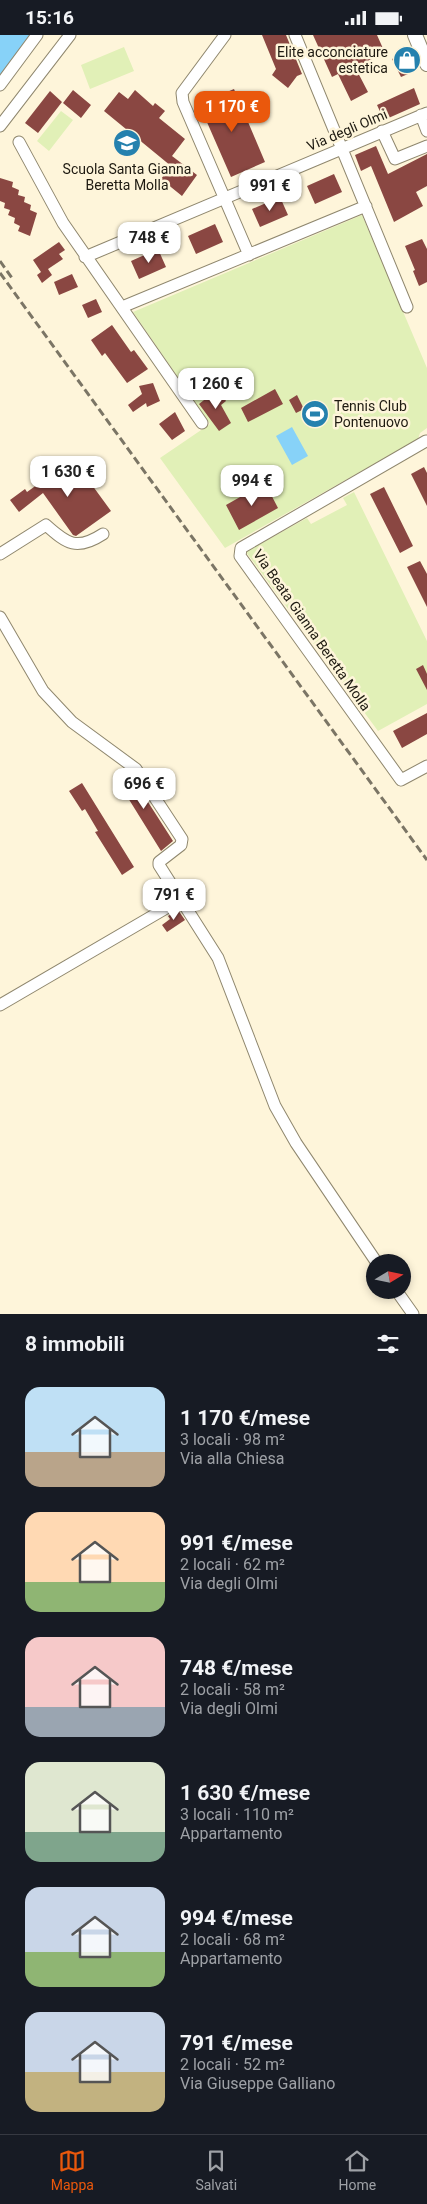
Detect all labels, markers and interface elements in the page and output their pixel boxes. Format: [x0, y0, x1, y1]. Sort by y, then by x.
text: 15:16 [25, 6, 74, 29]
place label: Elite acconciature estetica [277, 44, 388, 76]
shop icon: Elite acconciature estetica [392, 45, 422, 75]
pin: 1 170 € [186, 91, 278, 133]
text: 1 170 € [205, 97, 259, 116]
street label: Via degli Olmi [304, 106, 390, 154]
school or university icon: Scuola Santa Gianna Beretta Molla [112, 128, 142, 158]
place label: Scuola Santa Gianna Beretta Molla [63, 161, 191, 193]
pin: 991 € [235, 169, 305, 212]
text: 991 € [250, 176, 290, 195]
pin: 748 € [114, 221, 184, 264]
text: 748 € [129, 228, 169, 247]
pin: 1 260 € [170, 367, 262, 410]
text: 1 260 € [189, 374, 243, 393]
place label: Tennis Club Pontenuovo [334, 398, 408, 430]
sports icon: Tennis Club Pontenuovo [300, 399, 330, 429]
pin: 1 630 € [22, 455, 114, 498]
text: 1 630 € [41, 462, 95, 481]
pin: 994 € [217, 465, 287, 507]
text: 994 € [232, 471, 272, 490]
street label: Via Beata Gianna Beretta Molla [250, 546, 374, 714]
pin: 696 € [109, 767, 179, 810]
text: 696 € [124, 774, 164, 793]
pin: 791 € [139, 879, 209, 921]
text: 791 € [154, 885, 194, 904]
north arrow [366, 1254, 411, 1299]
map controls [366, 1254, 411, 1299]
icon: filters [374, 1330, 402, 1358]
text: 8 immobili [25, 1332, 125, 1356]
text: 1 170 €/mese [180, 1406, 310, 1430]
icon: home [65, 1407, 125, 1467]
text: 3 locali · 98 m² [180, 1430, 285, 1449]
text: Via alla Chiesa [180, 1449, 284, 1468]
text: 991 €/mese [180, 1531, 293, 1555]
icon: home [65, 1532, 125, 1592]
text: 2 locali · 62 m² [180, 1555, 285, 1574]
text: Via degli Olmi [180, 1574, 278, 1593]
text: 748 €/mese [180, 1656, 293, 1680]
icon: home [65, 1657, 125, 1717]
text: 2 locali · 58 m² [180, 1680, 285, 1699]
text: Via degli Olmi [180, 1699, 278, 1718]
text: 1 630 €/mese [180, 1781, 310, 1805]
icon: home [65, 1782, 125, 1842]
text: 3 locali · 110 m² [180, 1805, 294, 1824]
text: Appartamento [180, 1824, 282, 1843]
text: 994 €/mese [180, 1906, 293, 1930]
icon: home [65, 1907, 125, 1967]
text: 2 locali · 68 m² [180, 1930, 285, 1949]
text: Appartamento [180, 1949, 282, 1968]
text: 791 €/mese [180, 2031, 293, 2055]
icon: home [65, 2032, 125, 2092]
text: 2 locali · 52 m² [180, 2055, 285, 2074]
text: Via Giuseppe Galliano [180, 2074, 335, 2093]
tab: Mappa [51, 2147, 94, 2193]
tab: Salvati [195, 2147, 237, 2193]
tab: Home [339, 2147, 376, 2193]

